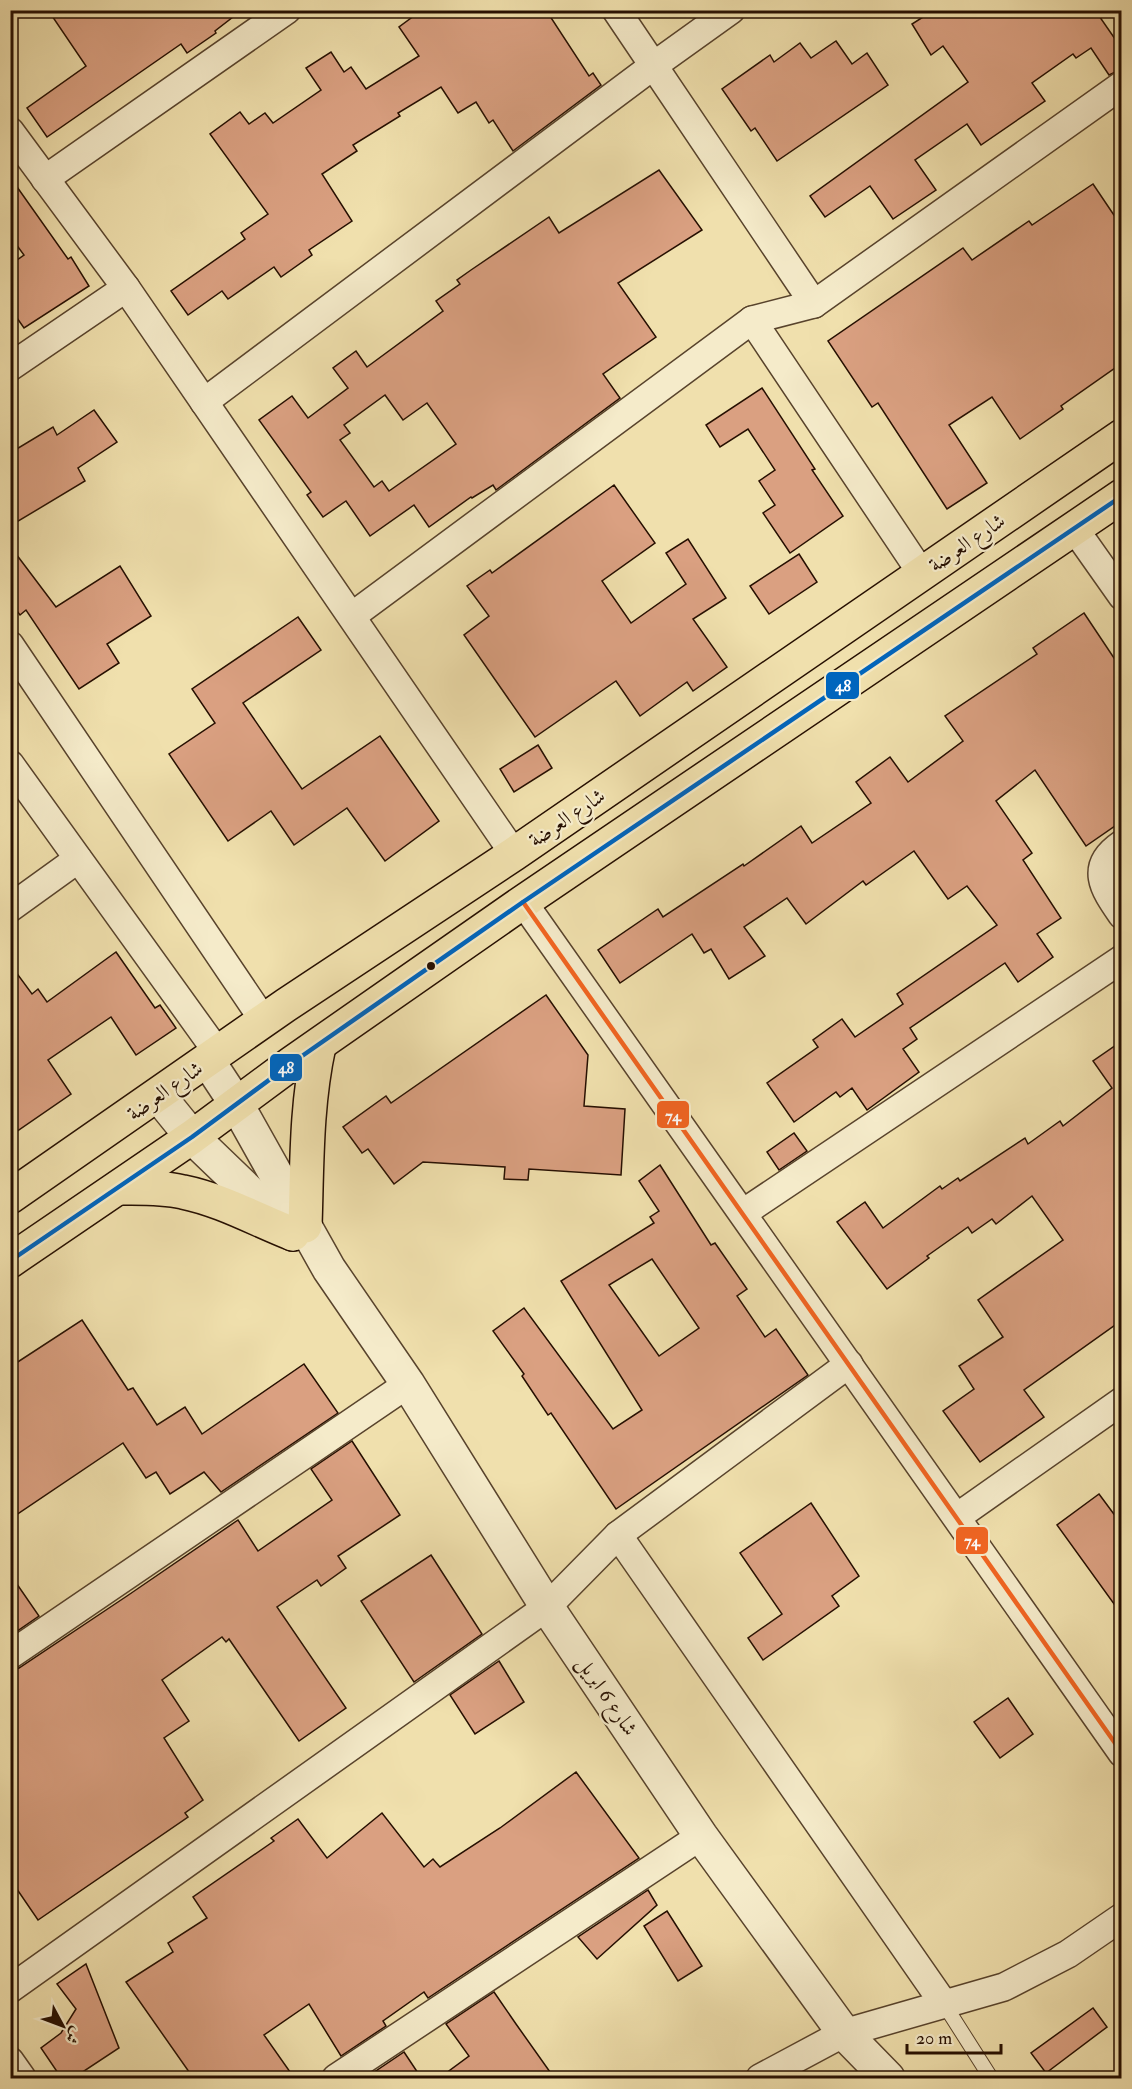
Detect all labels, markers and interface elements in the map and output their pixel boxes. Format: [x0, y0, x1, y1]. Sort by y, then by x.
street label: شارع العرضة [924, 508, 1013, 582]
line badge: 48 [825, 671, 860, 700]
text: 48 [834, 676, 852, 696]
street label: شارع العرضة [524, 783, 613, 857]
unlabelled marker [425, 960, 437, 972]
line badge: 48 [269, 1053, 303, 1082]
street label: شارع العرضة [122, 1055, 211, 1130]
text: 48 [277, 1058, 295, 1078]
line badge: 74 [656, 1100, 690, 1129]
text: 74 [665, 1106, 682, 1126]
line badge: 74 [955, 1526, 989, 1555]
text: 74 [964, 1531, 981, 1551]
street label: شارع 6 ابريل [567, 1651, 643, 1743]
north arrow [33, 1996, 93, 2056]
scale bar [907, 2017, 1002, 2055]
text: ش [61, 2023, 86, 2048]
text: 20 m [916, 2027, 952, 2050]

